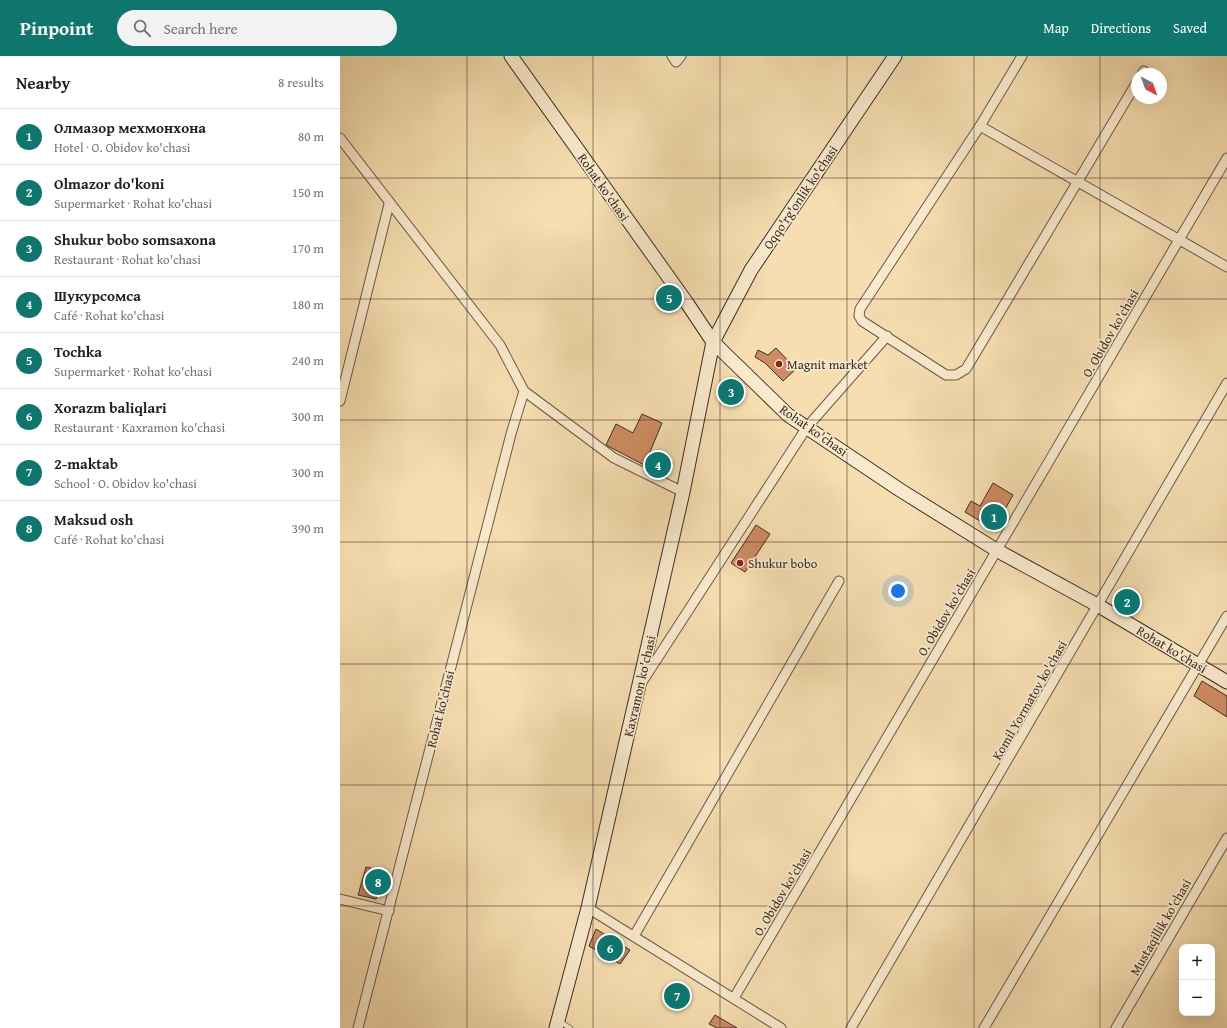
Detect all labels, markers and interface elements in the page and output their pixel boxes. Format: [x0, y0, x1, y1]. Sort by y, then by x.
search box [117, 10, 397, 46]
text: Pinpoint [20, 14, 93, 42]
icon: search [131, 17, 153, 39]
text: Search here [163, 18, 237, 39]
text: Map [1043, 18, 1069, 38]
text: Directions [1091, 18, 1151, 38]
text: Saved [1173, 18, 1207, 38]
north arrow [1131, 68, 1167, 104]
text: Nearby [16, 70, 70, 95]
text: 8 results [278, 73, 324, 92]
text: Олмазор мехмонхона [54, 117, 206, 138]
text: 1 [26, 127, 32, 146]
text: 80 m [298, 127, 324, 146]
text: Hotel · O. Obidov ko'chasi [54, 138, 190, 157]
street label: Oqqo'rg'onlik ko'chasi [759, 141, 842, 253]
street label: Rohat ko'chasi [573, 149, 634, 225]
text: Olmazor do'koni [54, 173, 164, 194]
text: 2 [26, 183, 32, 202]
text: 150 m [292, 183, 324, 202]
text: Supermarket · Rohat ko'chasi [54, 194, 212, 213]
text: Shukur bobo somsaxona [54, 229, 216, 250]
text: 3 [26, 239, 32, 258]
text: 170 m [292, 239, 324, 258]
text: Restaurant · Rohat ko'chasi [54, 250, 201, 269]
pin: 5 [656, 283, 682, 313]
text: Шукурсомса [54, 285, 141, 306]
street label: O. Obidov ko'chasi [1077, 285, 1144, 381]
text: 4 [26, 295, 32, 314]
text: 180 m [292, 295, 324, 314]
text: Café · Rohat ko'chasi [54, 306, 165, 325]
text: Tochka [54, 341, 102, 362]
text: 5 [26, 351, 32, 370]
text: 240 m [292, 351, 324, 370]
place label: Magnit market [787, 355, 868, 374]
marker: Magnit market [774, 359, 784, 369]
text: Supermarket · Rohat ko'chasi [54, 362, 212, 381]
pin: 3 [718, 377, 744, 407]
text: Xorazm baliqlari [54, 397, 167, 418]
street label: Rohat ko'chasi [776, 400, 852, 461]
text: 6 [26, 407, 32, 426]
text: 300 m [292, 407, 324, 426]
text: Restaurant · Kaxramon ko'chasi [54, 418, 225, 437]
pin: 4 [645, 450, 671, 480]
text: 2-maktab [54, 453, 118, 474]
text: 7 [26, 463, 32, 482]
text: 300 m [292, 463, 324, 482]
text: School · O. Obidov ko'chasi [54, 474, 197, 493]
pin: 1 [981, 502, 1007, 532]
text: Maksud osh [54, 509, 133, 530]
text: 8 [26, 519, 32, 538]
text: 390 m [292, 519, 324, 538]
text: Café · Rohat ko'chasi [54, 530, 165, 549]
place label: Shukur bobo [748, 554, 818, 573]
marker: Shukur bobo [735, 558, 745, 568]
street label: O. Obidov ko'chasi [913, 565, 980, 660]
your location [888, 581, 908, 601]
pin: 2 [1114, 587, 1140, 617]
street label: Rohat ko'chasi [1133, 621, 1211, 678]
street label: Kaxramon ko'chasi [619, 633, 660, 739]
street label: Komil Yormatov ko'chasi [987, 637, 1072, 764]
street label: Rohat ko'chasi [422, 668, 459, 750]
street label: O. Obidov ko'chasi [749, 845, 816, 940]
pin: 8 [365, 867, 391, 897]
street label: Mustaqillik ko'chasi [1125, 875, 1196, 979]
pin: 6 [597, 933, 623, 963]
map controls [1179, 944, 1215, 1016]
button: + [1179, 944, 1215, 980]
button: − [1179, 980, 1215, 1016]
pin: 7 [664, 981, 690, 1011]

